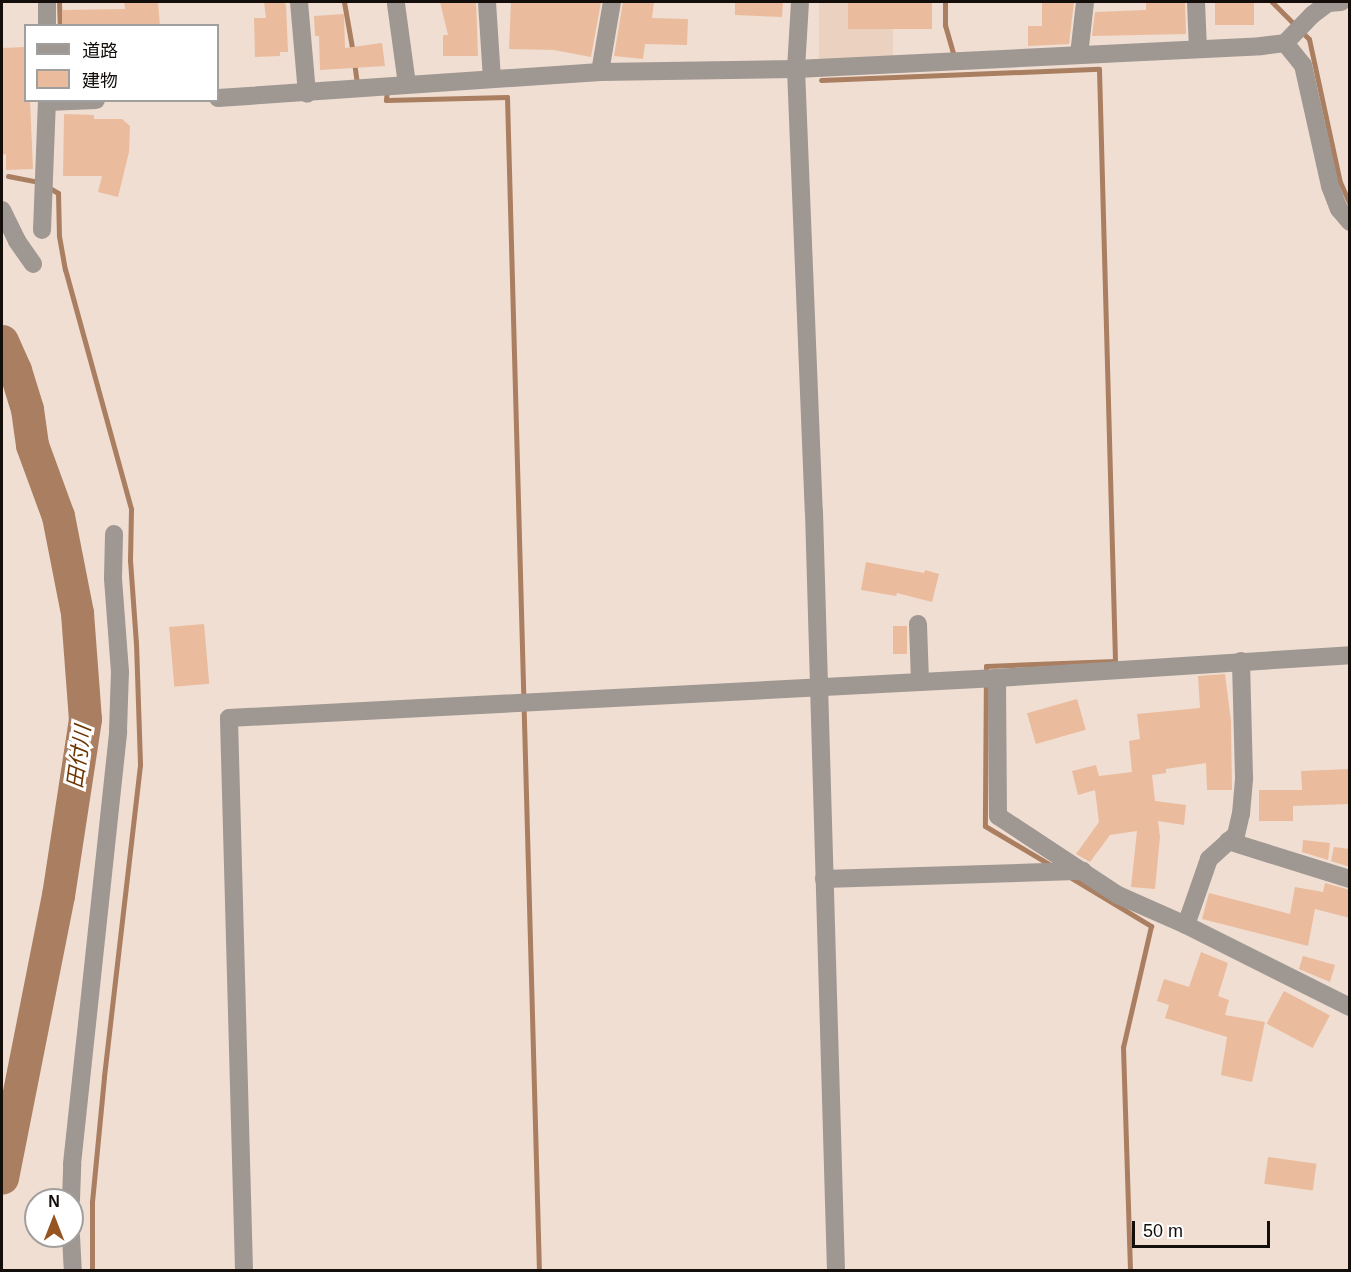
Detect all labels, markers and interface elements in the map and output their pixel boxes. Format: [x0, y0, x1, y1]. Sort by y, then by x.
legend [24, 24, 219, 102]
text: 道路 [82, 41, 118, 61]
text: 建物 [82, 71, 118, 91]
water label: 田付川 [62, 724, 96, 790]
north arrow [24, 1188, 84, 1248]
text: N [48, 1193, 60, 1210]
scale bar [1135, 1209, 1273, 1247]
text: 50 m [1143, 1221, 1183, 1241]

